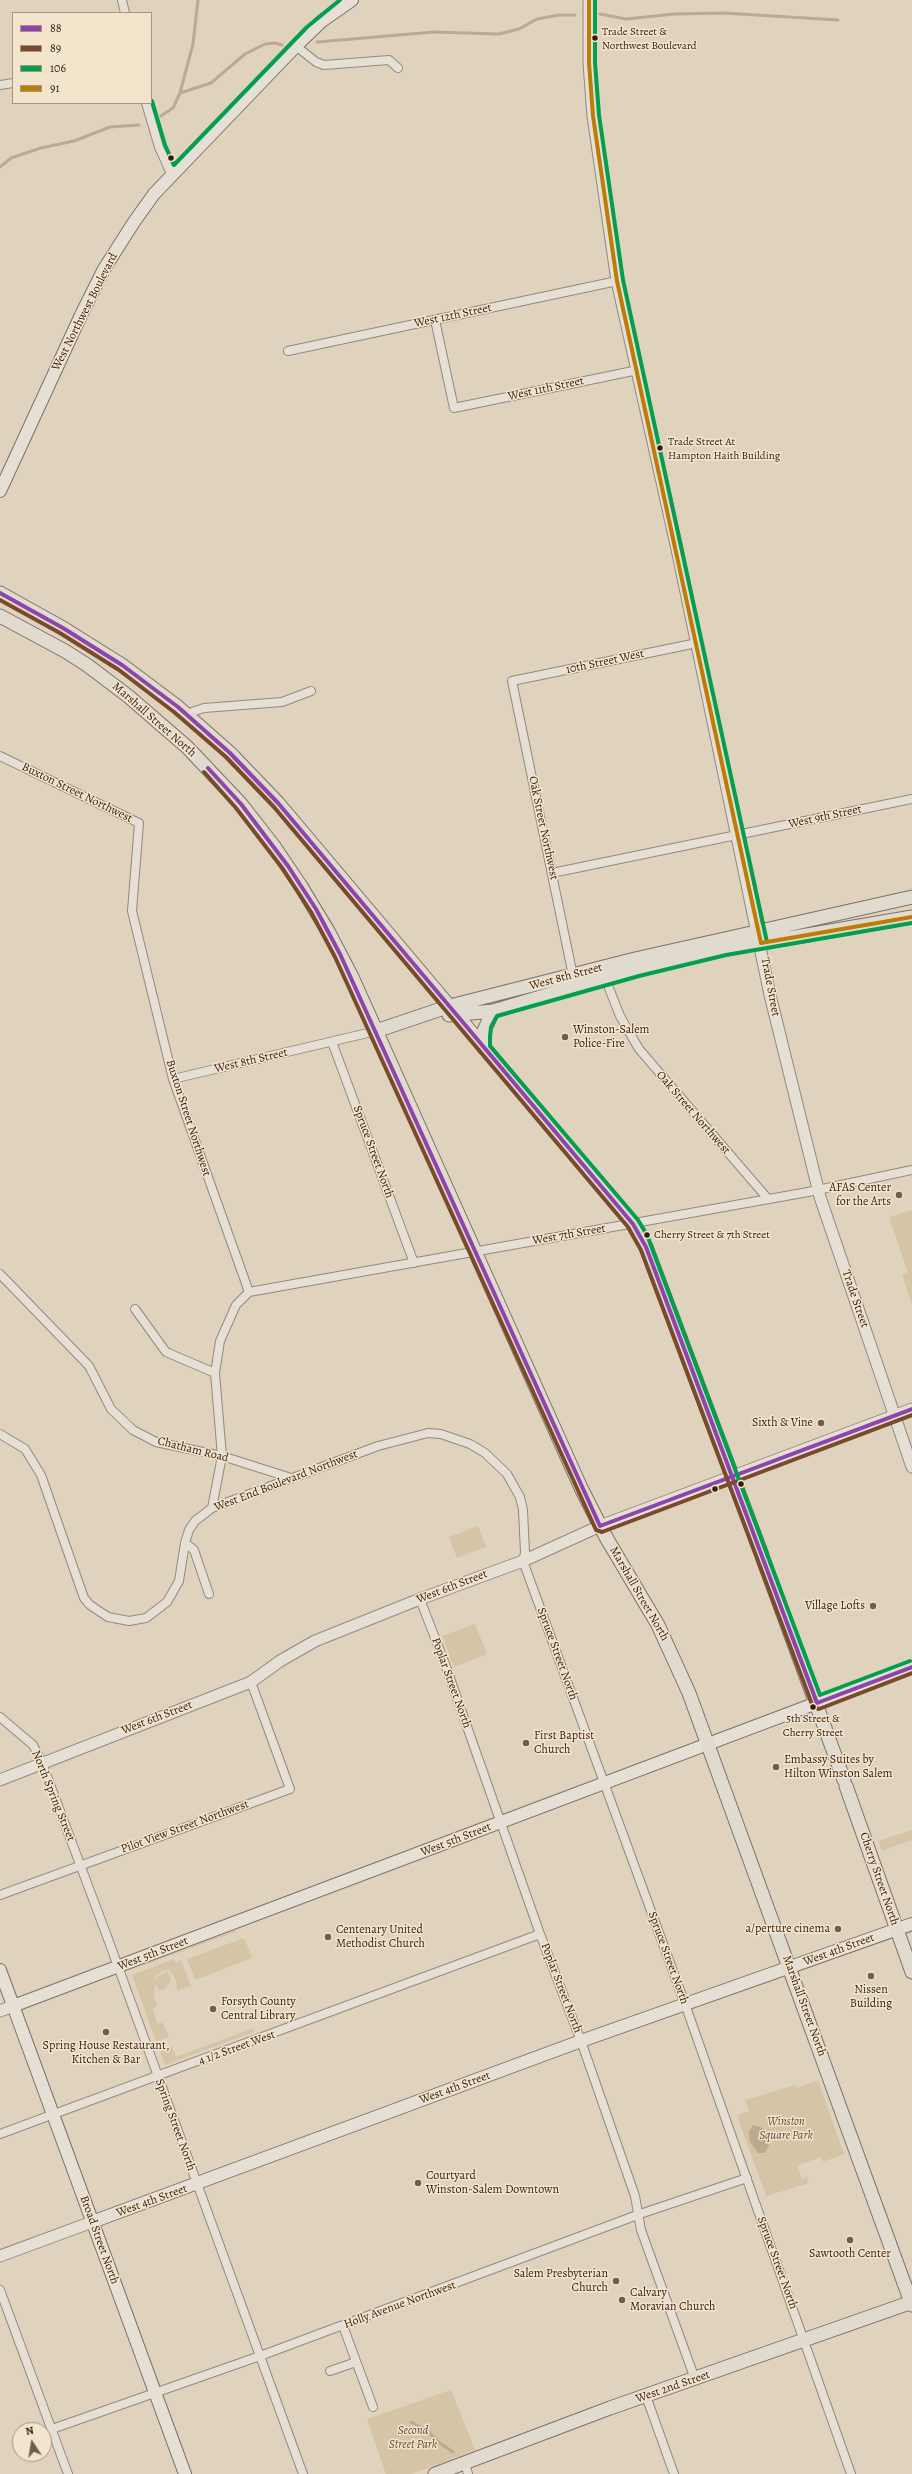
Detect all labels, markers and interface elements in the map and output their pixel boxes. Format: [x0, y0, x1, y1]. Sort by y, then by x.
legend [12, 12, 152, 104]
text: 88 [50, 20, 62, 36]
place label: Trade Street & Northwest Boulevard [602, 25, 697, 51]
marker: Trade Street & Northwest Boulevard [590, 33, 600, 43]
text: 89 [50, 40, 61, 56]
text: 106 [50, 60, 66, 76]
text: 91 [50, 80, 60, 96]
unlabelled marker [166, 153, 176, 163]
street label: West Northwest Boulevard [49, 251, 121, 373]
street label: West 12th Street [413, 301, 493, 331]
street label: West 11th Street [507, 374, 585, 404]
place label: Trade Street At Hampton Haith Building [668, 435, 780, 461]
marker: Trade Street At Hampton Haith Building [655, 443, 665, 453]
street label: 10th Street West [565, 647, 645, 677]
street label: Marshall Street North [109, 680, 199, 760]
street label: Buxton Street Northwest [19, 760, 135, 826]
street label: Oak Street Northwest [525, 775, 561, 881]
street label: West 9th Street [787, 802, 863, 832]
street label: Trade Street [757, 956, 783, 1018]
street label: West 8th Street [528, 960, 604, 994]
place label: Winston-Salem Police-Fire [573, 1023, 650, 1051]
marker: Winston-Salem Police-Fire [560, 1032, 570, 1042]
street label: West 8th Street [213, 1046, 289, 1076]
street label: Buxton Street Northwest [162, 1058, 214, 1178]
street label: Oak Street Northwest [653, 1068, 733, 1158]
street label: Spruce Street North [350, 1104, 396, 1200]
place label: AFAS Center for the Arts [829, 1181, 891, 1209]
marker: AFAS Center for the Arts [894, 1190, 904, 1200]
street label: West 7th Street [531, 1221, 607, 1249]
place label: Cherry Street & 7th Street [654, 1228, 770, 1242]
marker: Cherry Street & 7th Street [642, 1230, 652, 1240]
street label: Trade Street [838, 1268, 872, 1330]
place label: Sixth & Vine [752, 1416, 813, 1430]
marker: Sixth & Vine [816, 1418, 826, 1428]
street label: Chatham Road [156, 1434, 230, 1466]
street label: West End Boulevard Northwest [212, 1447, 360, 1515]
unlabelled marker [736, 1479, 746, 1489]
unlabelled marker [710, 1484, 720, 1494]
street label: Marshall Street North [606, 1544, 672, 1644]
street label: West 6th Street [415, 1567, 489, 1607]
place label: Village Lofts [805, 1599, 865, 1613]
marker: Village Lofts [868, 1601, 878, 1611]
street label: Spruce Street North [534, 1606, 580, 1702]
street label: Poplar Street North [428, 1636, 474, 1730]
street label: West 6th Street [120, 1698, 194, 1738]
marker: 5th Street & Cherry Street [808, 1702, 818, 1712]
place label: 5th Street & Cherry Street [783, 1712, 843, 1738]
place label: First Baptist Church [534, 1729, 594, 1757]
marker: First Baptist Church [521, 1738, 531, 1748]
street label: North Spring Street [28, 1748, 78, 1844]
place label: Embassy Suites by Hilton Winston Salem [784, 1753, 893, 1781]
marker: Embassy Suites by Hilton Winston Salem [771, 1762, 781, 1772]
street label: Pilot View Street Northwest [119, 1797, 251, 1857]
street label: West 5th Street [419, 1820, 493, 1860]
street label: Cherry Street North [856, 1831, 902, 1927]
street label: Spruce Street North [645, 1910, 691, 2006]
place label: a/perture cinema [745, 1922, 830, 1936]
place label: Centenary United Methodist Church [336, 1923, 425, 1951]
marker: a/perture cinema [833, 1924, 843, 1934]
street label: West 4th Street [802, 1930, 876, 1970]
marker: Centenary United Methodist Church [323, 1932, 333, 1942]
street label: West 5th Street [116, 1934, 190, 1974]
street label: Poplar Street North [537, 1941, 585, 2035]
street label: Marshall Street North [779, 1953, 829, 2059]
marker: Nissen Building [866, 1971, 876, 1981]
place label: Nissen Building [850, 1983, 892, 2011]
place label: Forsyth County Central Library [221, 1995, 296, 2023]
marker: Forsyth County Central Library [208, 2004, 218, 2014]
marker: Spring House Restaurant, Kitchen & Bar [101, 2027, 111, 2037]
street label: 4 1/2 Street West [197, 2028, 277, 2068]
place label: Spring House Restaurant, Kitchen & Bar [43, 2039, 169, 2067]
street label: West 4th Street [418, 2068, 492, 2108]
street label: Spring Street North [152, 2077, 198, 2173]
park label: Winston Square Park [759, 2115, 813, 2143]
place label: Courtyard Winston-Salem Downtown [426, 2169, 559, 2197]
marker: Courtyard Winston-Salem Downtown [413, 2178, 423, 2188]
street label: West 4th Street [115, 2181, 189, 2221]
street label: Broad Street North [76, 2194, 122, 2286]
street label: Spruce Street North [754, 2215, 800, 2311]
marker: Sawtooth Center [845, 2235, 855, 2245]
place label: Sawtooth Center [809, 2247, 891, 2261]
place label: Salem Presbyterian Church [514, 2267, 608, 2295]
marker: Salem Presbyterian Church [611, 2276, 621, 2286]
street label: Holly Avenue Northwest [342, 2278, 458, 2332]
place label: Calvary Moravian Church [630, 2286, 715, 2314]
marker: Calvary Moravian Church [617, 2295, 627, 2305]
street label: West 2nd Street [634, 2368, 712, 2406]
north arrow [12, 2422, 52, 2462]
text: N [24, 2423, 35, 2439]
park label: Second Street Park [389, 2424, 437, 2452]

